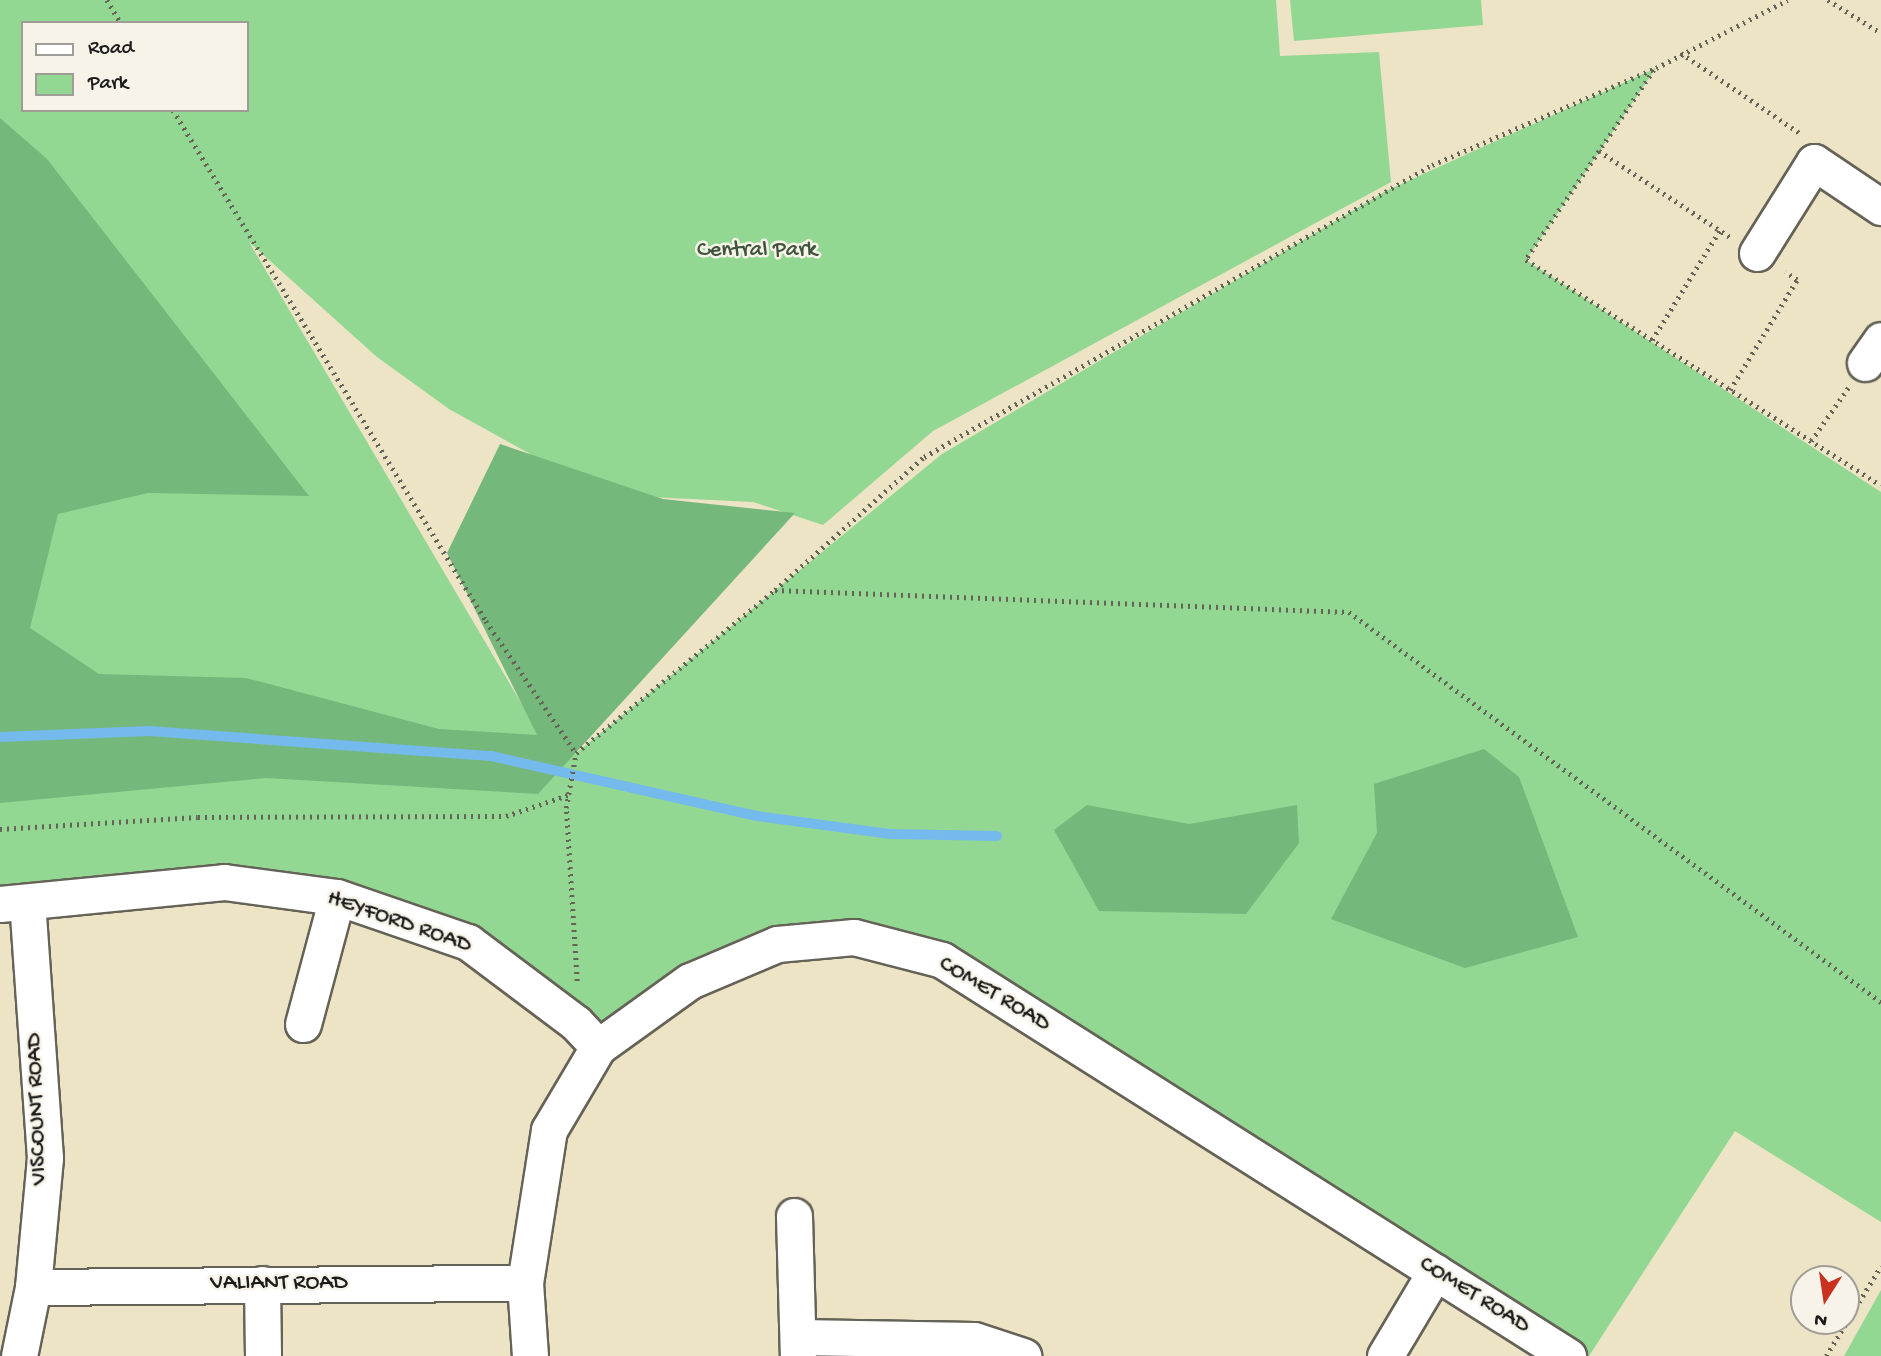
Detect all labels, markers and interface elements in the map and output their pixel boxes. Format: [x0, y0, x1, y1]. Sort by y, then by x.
legend [21, 21, 248, 112]
text: Road [88, 37, 134, 62]
text: Park [88, 72, 128, 97]
park label: Central Park [697, 237, 817, 265]
street label: HEYFORD ROAD [323, 885, 475, 961]
street label: COMET ROAD [933, 951, 1055, 1039]
street label: VISCOUNT ROAD [22, 1032, 54, 1186]
street label: COMET ROAD [1414, 1251, 1534, 1341]
north arrow [1790, 1265, 1860, 1335]
street label: VALIANT ROAD [210, 1270, 348, 1298]
text: N [1812, 1307, 1829, 1332]

